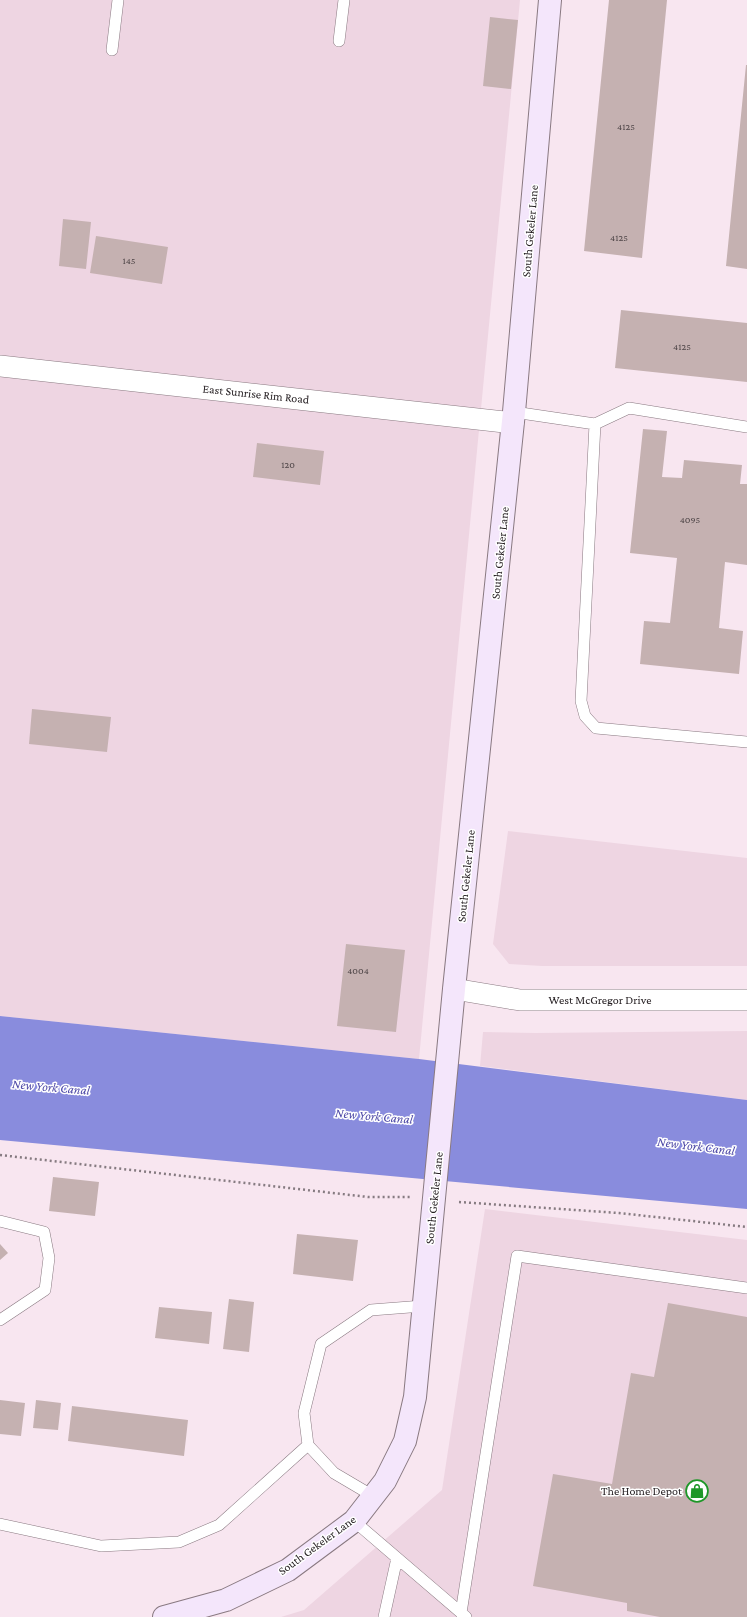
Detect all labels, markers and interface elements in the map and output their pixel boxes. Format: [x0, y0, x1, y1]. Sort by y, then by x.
house number: 4125 [617, 121, 635, 132]
street label: South Gekeler Lane [519, 184, 541, 278]
house number: 4125 [610, 232, 628, 243]
house number: 145 [122, 255, 136, 266]
house number: 4125 [673, 341, 691, 352]
street label: East Sunrise Rim Road [202, 381, 311, 407]
house number: 120 [281, 459, 295, 470]
street label: South Gekeler Lane [488, 506, 512, 600]
house number: 4095 [680, 514, 701, 525]
street label: South Gekeler Lane [454, 829, 478, 923]
house number: 4004 [347, 965, 369, 976]
street label: West McGregor Drive [549, 993, 651, 1007]
water label: New York Canal [12, 1076, 91, 1098]
water label: New York Canal [335, 1105, 414, 1127]
water label: New York Canal [656, 1134, 736, 1158]
street label: South Gekeler Lane [422, 1151, 446, 1245]
shop icon: The Home Depot [684, 1478, 710, 1504]
place label: The Home Depot [601, 1484, 683, 1498]
street label: South Gekeler Lane [275, 1512, 359, 1578]

